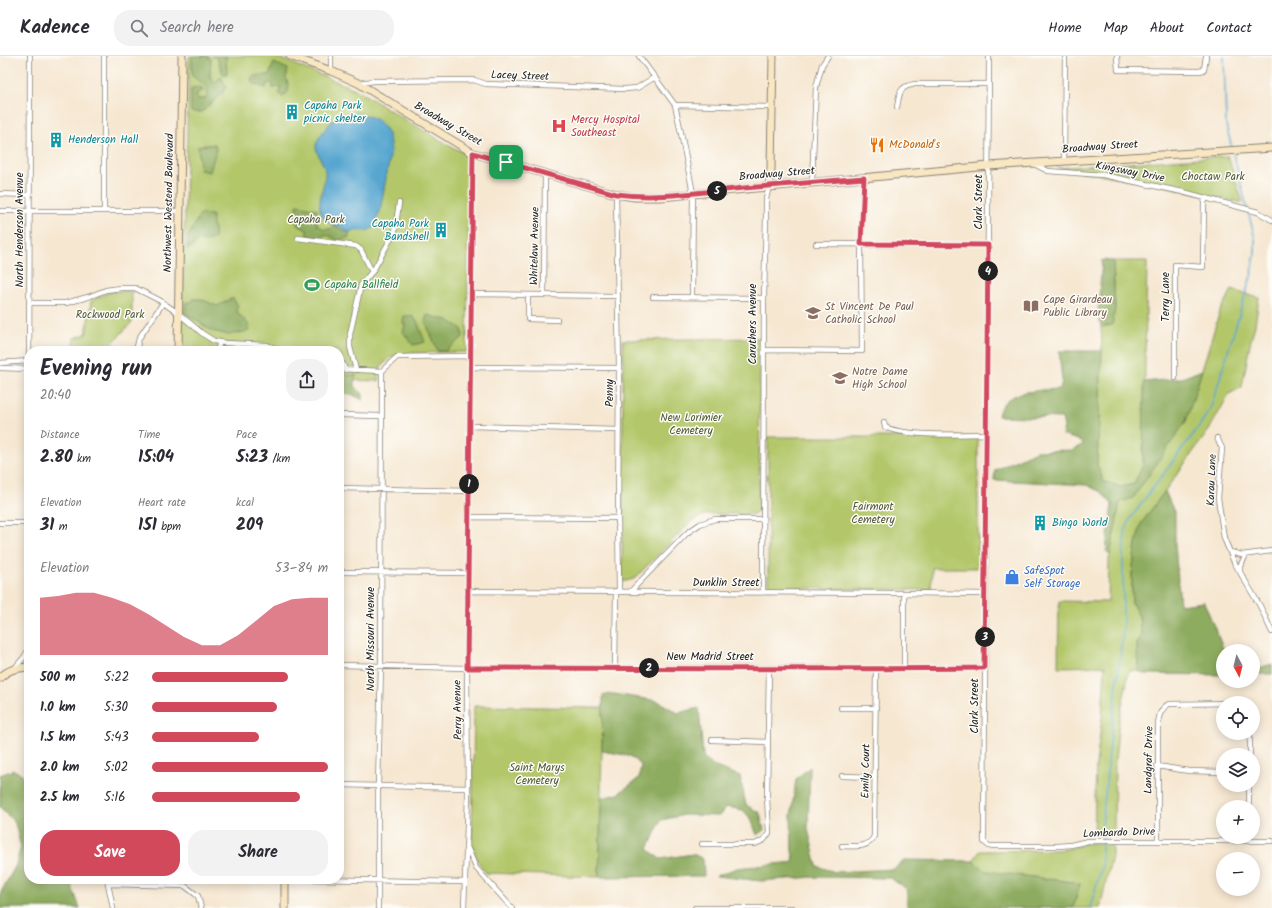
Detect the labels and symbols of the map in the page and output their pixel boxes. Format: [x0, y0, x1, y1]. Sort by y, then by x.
street label: Lacey Street [490, 66, 550, 86]
place label: Capaha Park picnic shelter [303, 97, 367, 128]
street label: Broadway Street [410, 97, 486, 151]
building icon: Capaha Park picnic shelter [283, 103, 301, 121]
place label: Mercy Hospital Southeast [571, 111, 640, 142]
hospital icon: Mercy Hospital Southeast [550, 117, 568, 135]
building icon: Henderson Hall [47, 131, 65, 149]
place label: Henderson Hall [68, 131, 138, 149]
street label: Northwest Westend Boulevard [159, 133, 179, 273]
street label: Broadway Street [1061, 135, 1139, 159]
restaurant icon: McDonald's [868, 136, 886, 154]
place label: McDonald's [889, 136, 940, 154]
pin [489, 145, 523, 179]
street label: Kingsway Drive [1094, 156, 1166, 188]
street label: Broadway Street [738, 162, 817, 186]
park label: Choctaw Park [1181, 168, 1246, 186]
street label: North Henderson Avenue [11, 172, 29, 288]
street label: Clark Street [970, 173, 988, 230]
pin: 5 [707, 181, 727, 201]
street label: Whitelaw Avenue [525, 207, 545, 285]
park label: Capaha Park [287, 211, 346, 229]
place label: Capaha Park Bandshell [371, 215, 430, 246]
building icon: Capaha Park Bandshell [432, 221, 450, 239]
pin: 4 [978, 261, 998, 281]
street label: Terry Lane [1157, 272, 1175, 322]
sports icon: Capaha Ballfield [303, 276, 321, 294]
place label: Capaha Ballfield [324, 276, 399, 294]
street label: Caruthers Avenue [744, 283, 762, 364]
place label: Cape Girardeau Public Library [1043, 291, 1113, 322]
library icon: Cape Girardeau Public Library [1022, 297, 1040, 315]
place label: St Vincent De Paul Catholic School [825, 298, 914, 329]
school or university icon: St Vincent De Paul Catholic School [804, 304, 822, 322]
park label: Rockwood Park [76, 306, 145, 324]
place label: Notre Dame High School [852, 363, 908, 394]
school or university icon: Notre Dame High School [831, 369, 849, 387]
street label: Penny [601, 378, 619, 407]
park label: New Lorimier Cemetery [660, 409, 723, 440]
street label: Karau Lane [1202, 454, 1222, 506]
pin: 1 [459, 474, 479, 494]
park label: Fairmont Cemetery [851, 498, 895, 529]
building icon: Bingo World [1031, 514, 1049, 532]
place label: Bingo World [1052, 514, 1108, 532]
place label: SafeSpot Self Storage [1024, 562, 1080, 593]
shop icon: SafeSpot Self Storage [1003, 568, 1021, 586]
street label: Dunklin Street [693, 574, 760, 592]
street label: North Missouri Avenue [362, 587, 380, 691]
pin: 3 [975, 627, 995, 647]
north arrow [1216, 644, 1260, 688]
street label: New Madrid Street [666, 648, 755, 666]
pin: 2 [639, 658, 659, 678]
street label: Clark Street [966, 677, 984, 734]
street label: Perry Avenue [448, 680, 468, 740]
street label: Landgraf Drive [1139, 726, 1159, 794]
street label: Emily Court [857, 743, 875, 799]
park label: Saint Marys Cemetery [509, 759, 565, 790]
street label: Lombardo Drive [1083, 823, 1155, 843]

